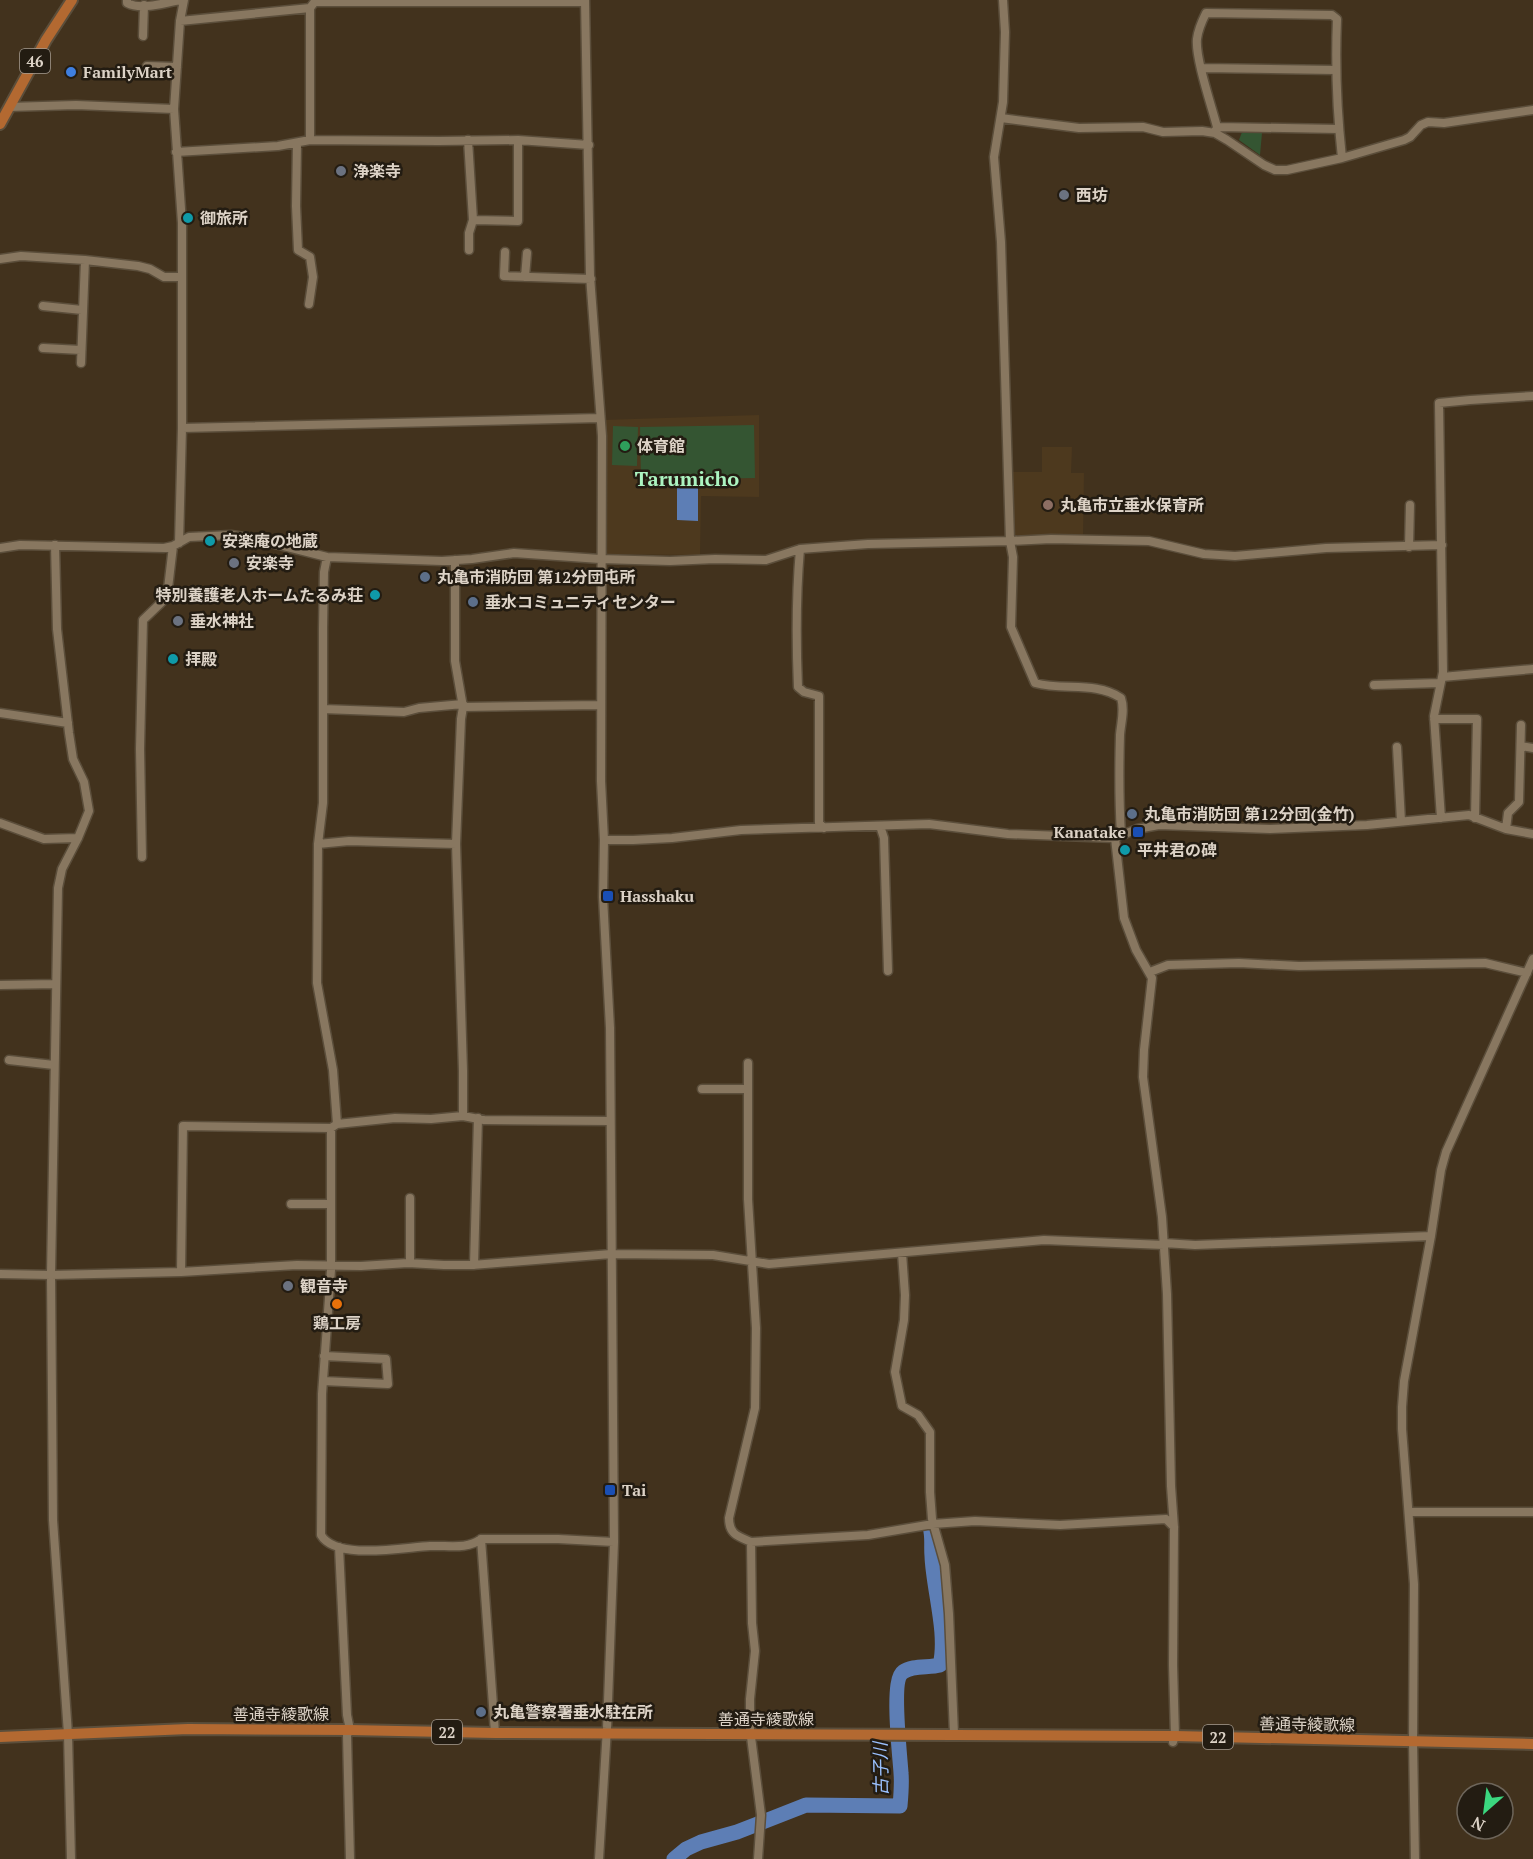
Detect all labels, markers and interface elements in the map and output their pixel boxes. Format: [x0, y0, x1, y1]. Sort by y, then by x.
road number: 46 [20, 49, 50, 73]
place label: FamilyMart [83, 61, 173, 83]
marker: FamilyMart [64, 65, 78, 79]
place label: 浄楽寺 [353, 160, 401, 182]
marker: 浄楽寺 [334, 164, 348, 178]
place label: 西坊 [1076, 184, 1108, 206]
marker: 西坊 [1057, 188, 1071, 202]
place label: 御旅所 [200, 207, 248, 229]
marker: 御旅所 [181, 211, 195, 225]
place label: 体育館 [637, 435, 685, 457]
marker: 体育館 [618, 439, 632, 453]
district label: Tarumicho [635, 465, 739, 492]
place label: 丸亀市立垂水保育所 [1060, 494, 1204, 516]
marker: 丸亀市立垂水保育所 [1041, 498, 1055, 512]
place label: 安楽庵の地蔵 [222, 530, 318, 552]
marker: 安楽庵の地蔵 [203, 534, 217, 548]
place label: 安楽寺 [246, 552, 294, 574]
marker: 安楽寺 [227, 556, 241, 570]
place label: 丸亀市消防団 第12分団屯所 [437, 566, 635, 588]
marker: 丸亀市消防団 第12分団屯所 [418, 570, 432, 584]
place label: 特別養護老人ホームたるみ荘 [155, 584, 363, 606]
marker: 特別養護老人ホームたるみ荘 [368, 588, 382, 602]
place label: 垂水コミュニティセンター [485, 591, 676, 613]
marker: 垂水コミュニティセンター [466, 595, 480, 609]
place label: 垂水神社 [190, 610, 254, 632]
marker: 垂水神社 [171, 614, 185, 628]
place label: 拝殿 [185, 648, 217, 670]
marker: 拝殿 [166, 652, 180, 666]
place label: 丸亀市消防団 第12分団(金竹) [1144, 803, 1354, 825]
marker: 丸亀市消防団 第12分団(金竹) [1125, 807, 1139, 821]
place label: Kanatake [1054, 821, 1126, 843]
marker: Kanatake [1131, 825, 1145, 839]
place label: 平井君の碑 [1137, 839, 1217, 861]
marker: 平井君の碑 [1118, 843, 1132, 857]
place label: Hasshaku [620, 885, 694, 907]
marker: Hasshaku [601, 889, 615, 903]
place label: 観音寺 [300, 1275, 348, 1297]
marker: 観音寺 [281, 1279, 295, 1293]
marker: 鶏工房 [330, 1297, 344, 1311]
place label: 鶏工房 [313, 1312, 361, 1334]
place label: Tai [622, 1479, 646, 1501]
marker: Tai [603, 1483, 617, 1497]
place label: 丸亀警察署垂水駐在所 [493, 1701, 653, 1723]
street label: 善通寺綾歌線 [233, 1703, 329, 1725]
marker: 丸亀警察署垂水駐在所 [474, 1705, 488, 1719]
street label: 善通寺綾歌線 [718, 1708, 814, 1730]
street label: 善通寺綾歌線 [1259, 1712, 1355, 1736]
road number: 22 [432, 1720, 462, 1744]
road number: 22 [1203, 1725, 1233, 1749]
water label: 古子川 [867, 1740, 892, 1796]
north arrow [1455, 1781, 1515, 1841]
text: N [1467, 1812, 1488, 1837]

